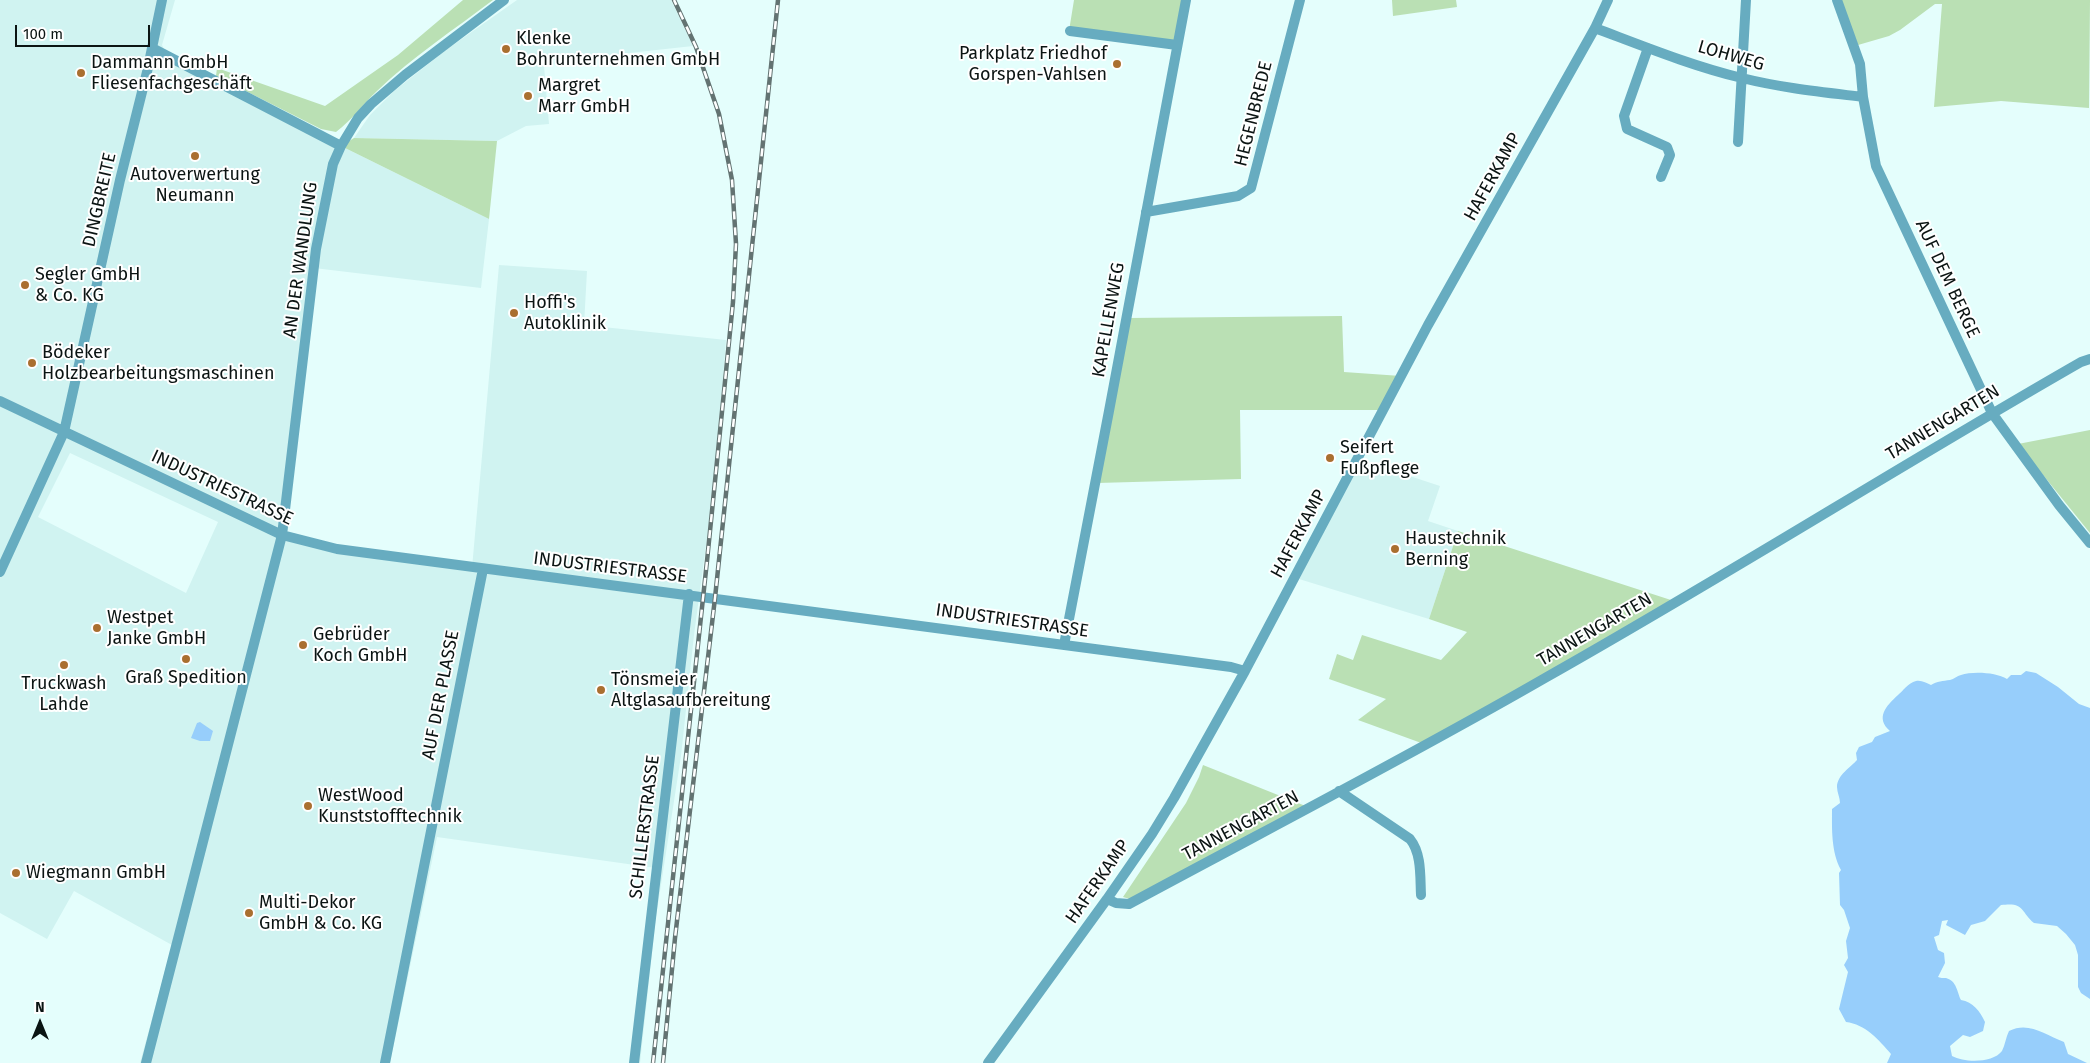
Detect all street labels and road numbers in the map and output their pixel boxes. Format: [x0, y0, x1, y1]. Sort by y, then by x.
street label: LOHWEG [1695, 36, 1767, 76]
street label: HEGENBREDE [1231, 59, 1277, 169]
street label: HAFERKAMP [1460, 129, 1526, 225]
street label: DINGBREITE [79, 151, 121, 249]
street label: AN DER WANDLUNG [279, 181, 323, 339]
street label: AUF DEM BERGE [1910, 216, 1984, 342]
street label: KAPELLENWEG [1088, 261, 1130, 379]
street label: TANNENGARTEN [1882, 381, 2004, 465]
street label: INDUSTRIESTRASSE [148, 446, 296, 530]
street label: HAFERKAMP [1267, 486, 1331, 582]
street label: INDUSTRIESTRASSE [532, 548, 688, 588]
street label: TANNENGARTEN [1534, 588, 1656, 672]
street label: INDUSTRIESTRASSE [934, 600, 1090, 642]
street label: AUF DER PLASSE [418, 628, 464, 762]
street label: SCHILLERSTRASSE [625, 754, 665, 900]
street label: TANNENGARTEN [1179, 786, 1303, 866]
street label: HAFERKAMP [1061, 836, 1135, 928]

